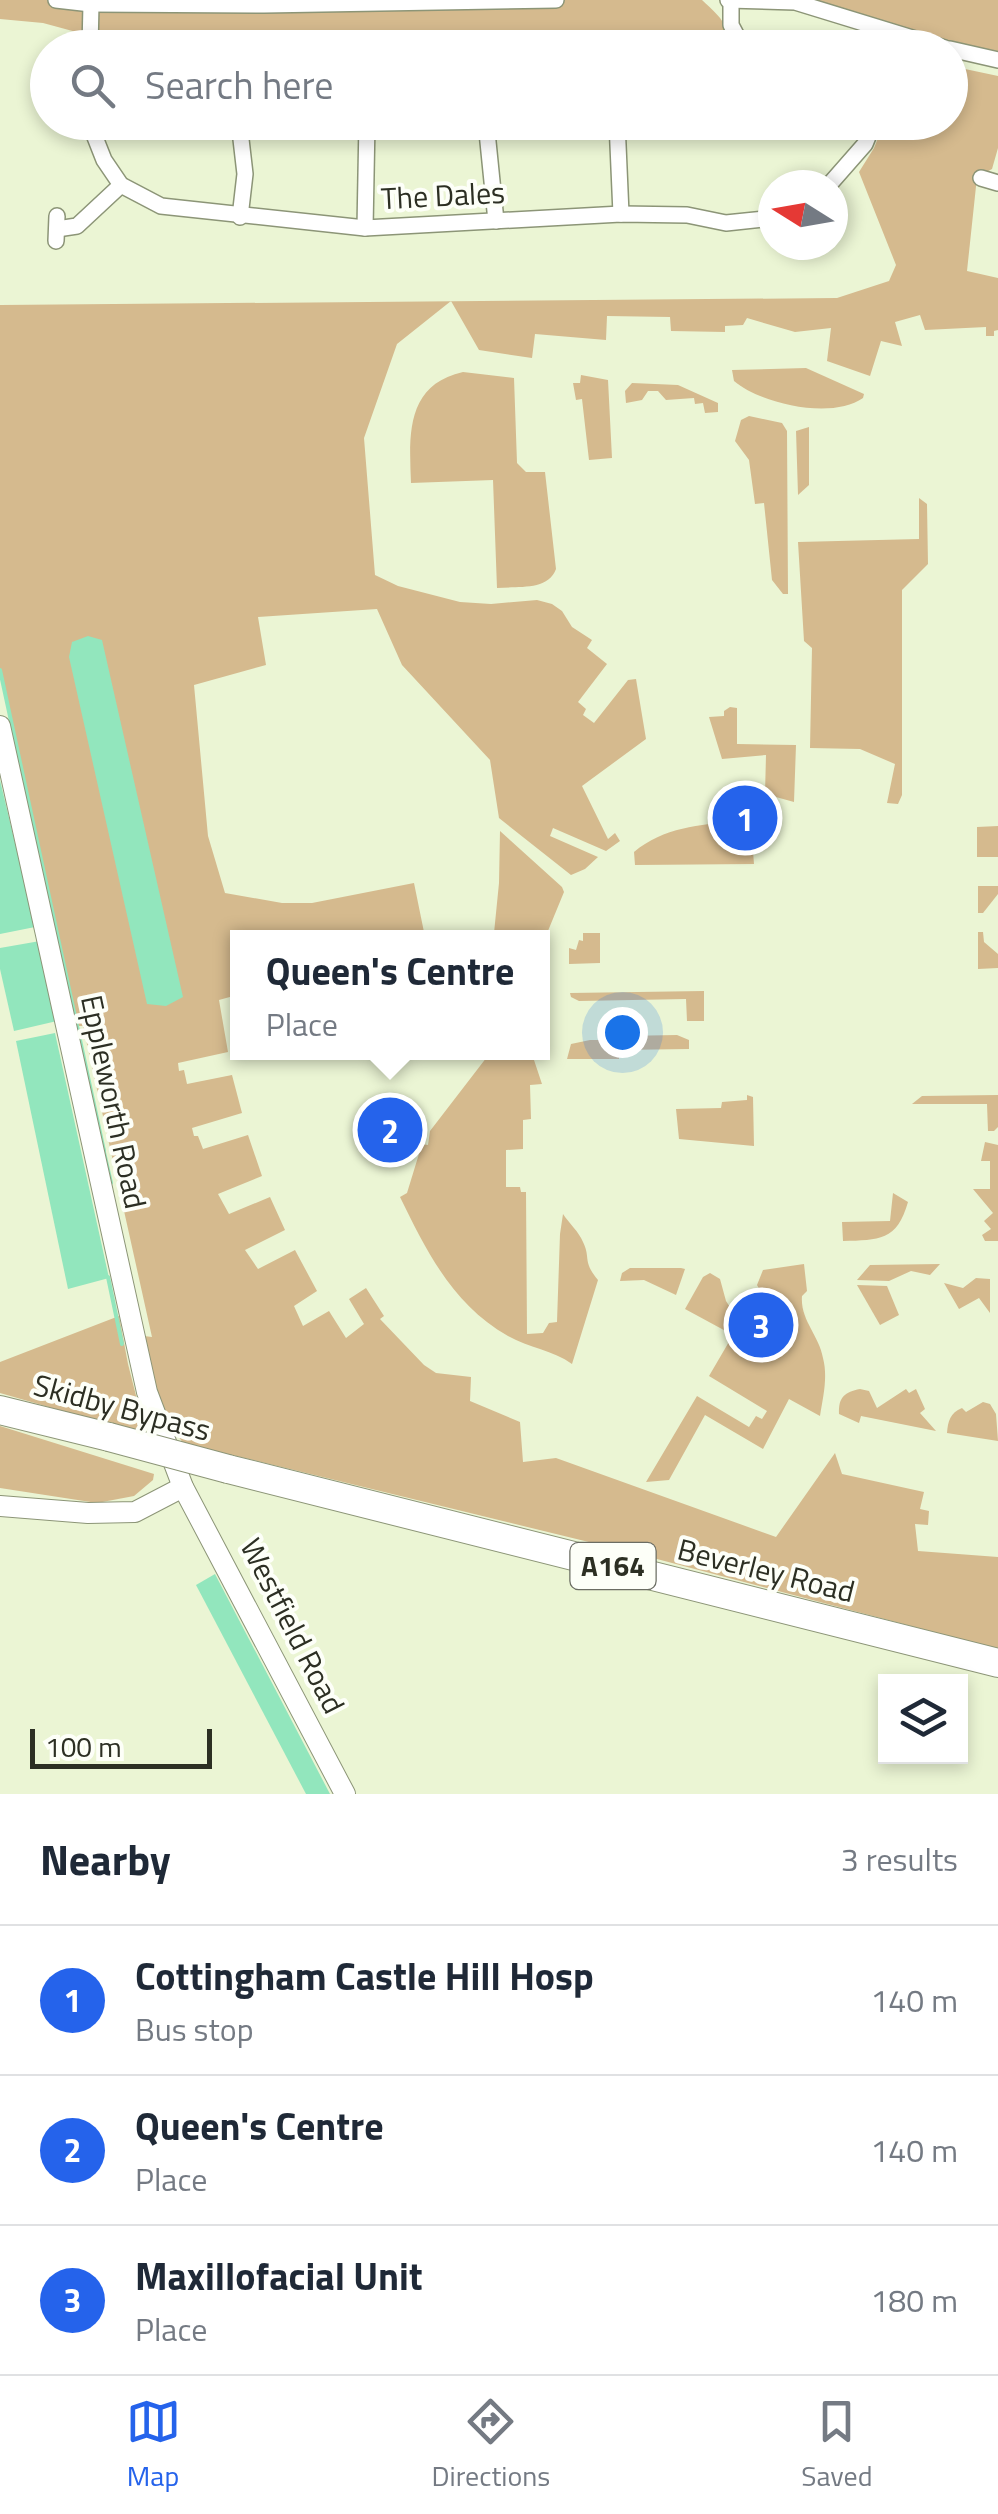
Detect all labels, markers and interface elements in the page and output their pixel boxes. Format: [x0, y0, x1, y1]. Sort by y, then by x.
search box [30, 30, 968, 140]
text: Search here [145, 56, 333, 114]
icon: search [65, 58, 120, 113]
street label: The Dales [380, 169, 506, 221]
north arrow [758, 170, 848, 260]
pin: 1 [712, 780, 778, 856]
popup [230, 930, 550, 1060]
text: Queen's Centre [266, 942, 514, 1000]
street label: Eppleworth Road [69, 991, 159, 1213]
text: Place [266, 1000, 338, 1048]
your location [597, 1007, 648, 1058]
pin: 2 [358, 1092, 422, 1168]
pin: 3 [728, 1288, 794, 1362]
street label: Skidby Bypass [29, 1361, 216, 1453]
street label: Beverley Road [673, 1526, 860, 1614]
street label: Westfield Road [229, 1530, 357, 1721]
road number: A164 [570, 1543, 656, 1589]
map controls [878, 1674, 968, 1764]
button: layers [878, 1674, 968, 1764]
scale bar [30, 1724, 212, 1768]
text: 100 m [45, 1725, 122, 1768]
text: Nearby [40, 1827, 171, 1891]
text: 3 results [841, 1835, 958, 1883]
text: Cottingham Castle Hill Hosp [135, 1947, 594, 2005]
text: 1 [64, 1976, 81, 2024]
text: 140 m [870, 1976, 958, 2024]
text: Bus stop [135, 2005, 254, 2053]
text: Queen's Centre [135, 2097, 384, 2155]
text: 2 [64, 2126, 81, 2174]
text: 140 m [870, 2126, 958, 2174]
text: Place [135, 2155, 207, 2203]
text: Maxillofacial Unit [135, 2247, 423, 2305]
text: 3 [64, 2276, 81, 2324]
text: 180 m [870, 2276, 958, 2324]
text: Place [135, 2305, 207, 2353]
tab: Map [126, 2394, 181, 2497]
tab: Directions [432, 2394, 550, 2497]
tab: Saved [801, 2394, 872, 2497]

